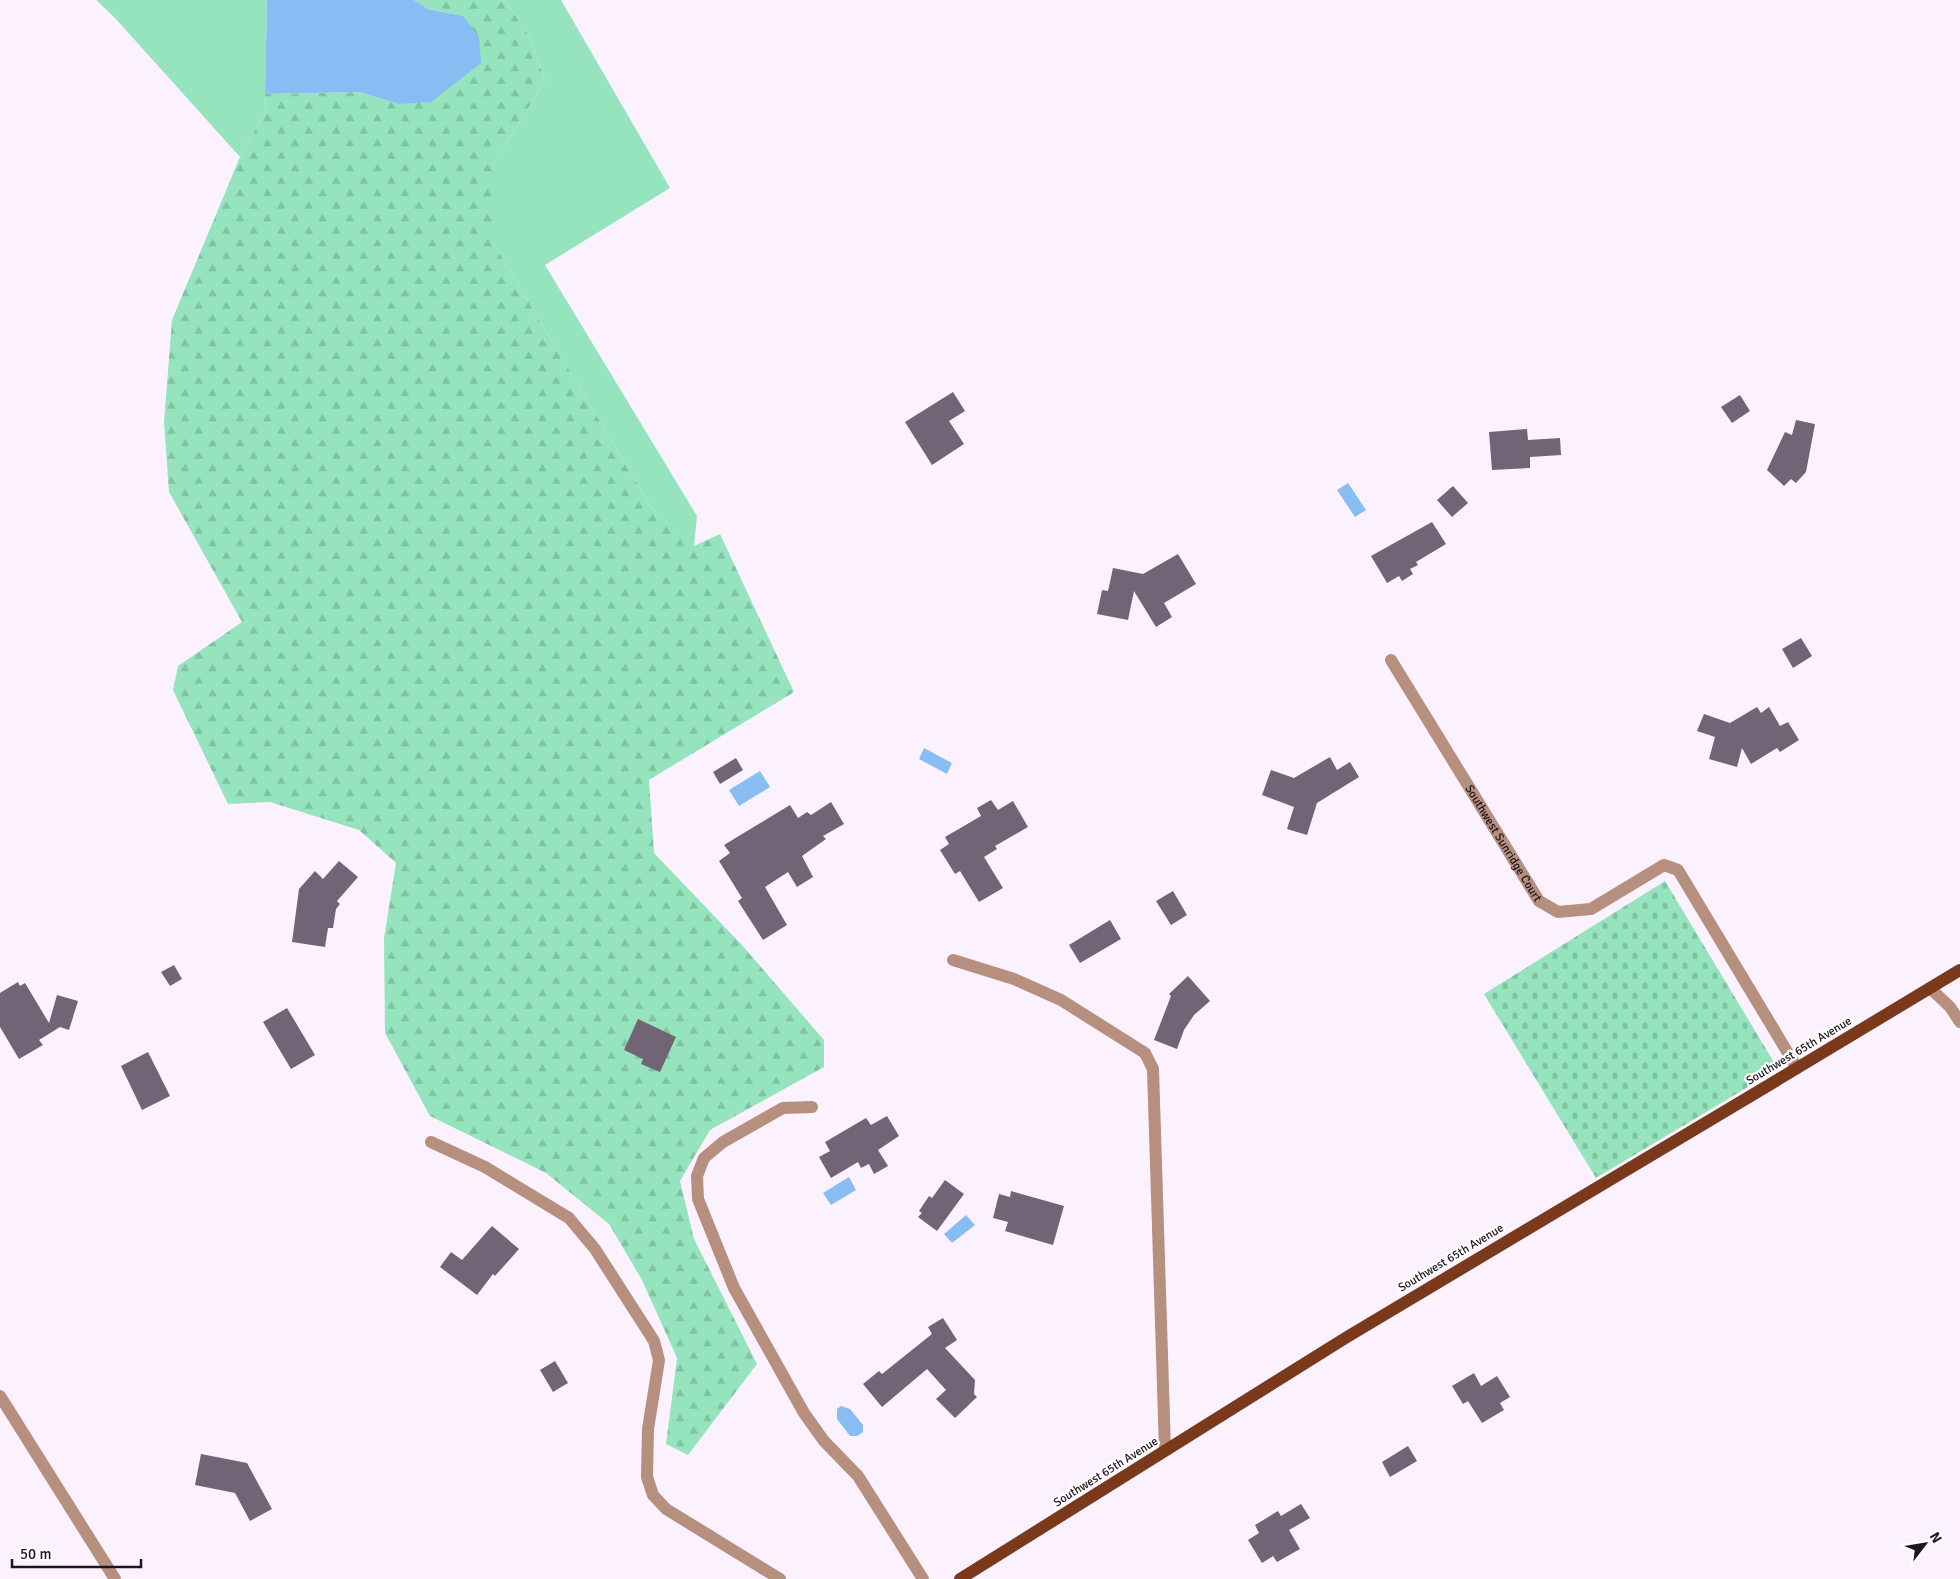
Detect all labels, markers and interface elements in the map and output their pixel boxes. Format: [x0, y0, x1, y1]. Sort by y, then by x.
street label: Southwest Sunridge Court [1462, 782, 1545, 905]
street label: Southwest 65th Avenue [1743, 1014, 1855, 1088]
street label: Southwest 65th Avenue [1395, 1221, 1507, 1295]
street label: Southwest 65th Avenue [1051, 1434, 1161, 1510]
north arrow [1900, 1519, 1950, 1569]
text: N [1926, 1529, 1946, 1546]
scale bar [12, 1536, 141, 1568]
text: 50 m [20, 1545, 51, 1563]

